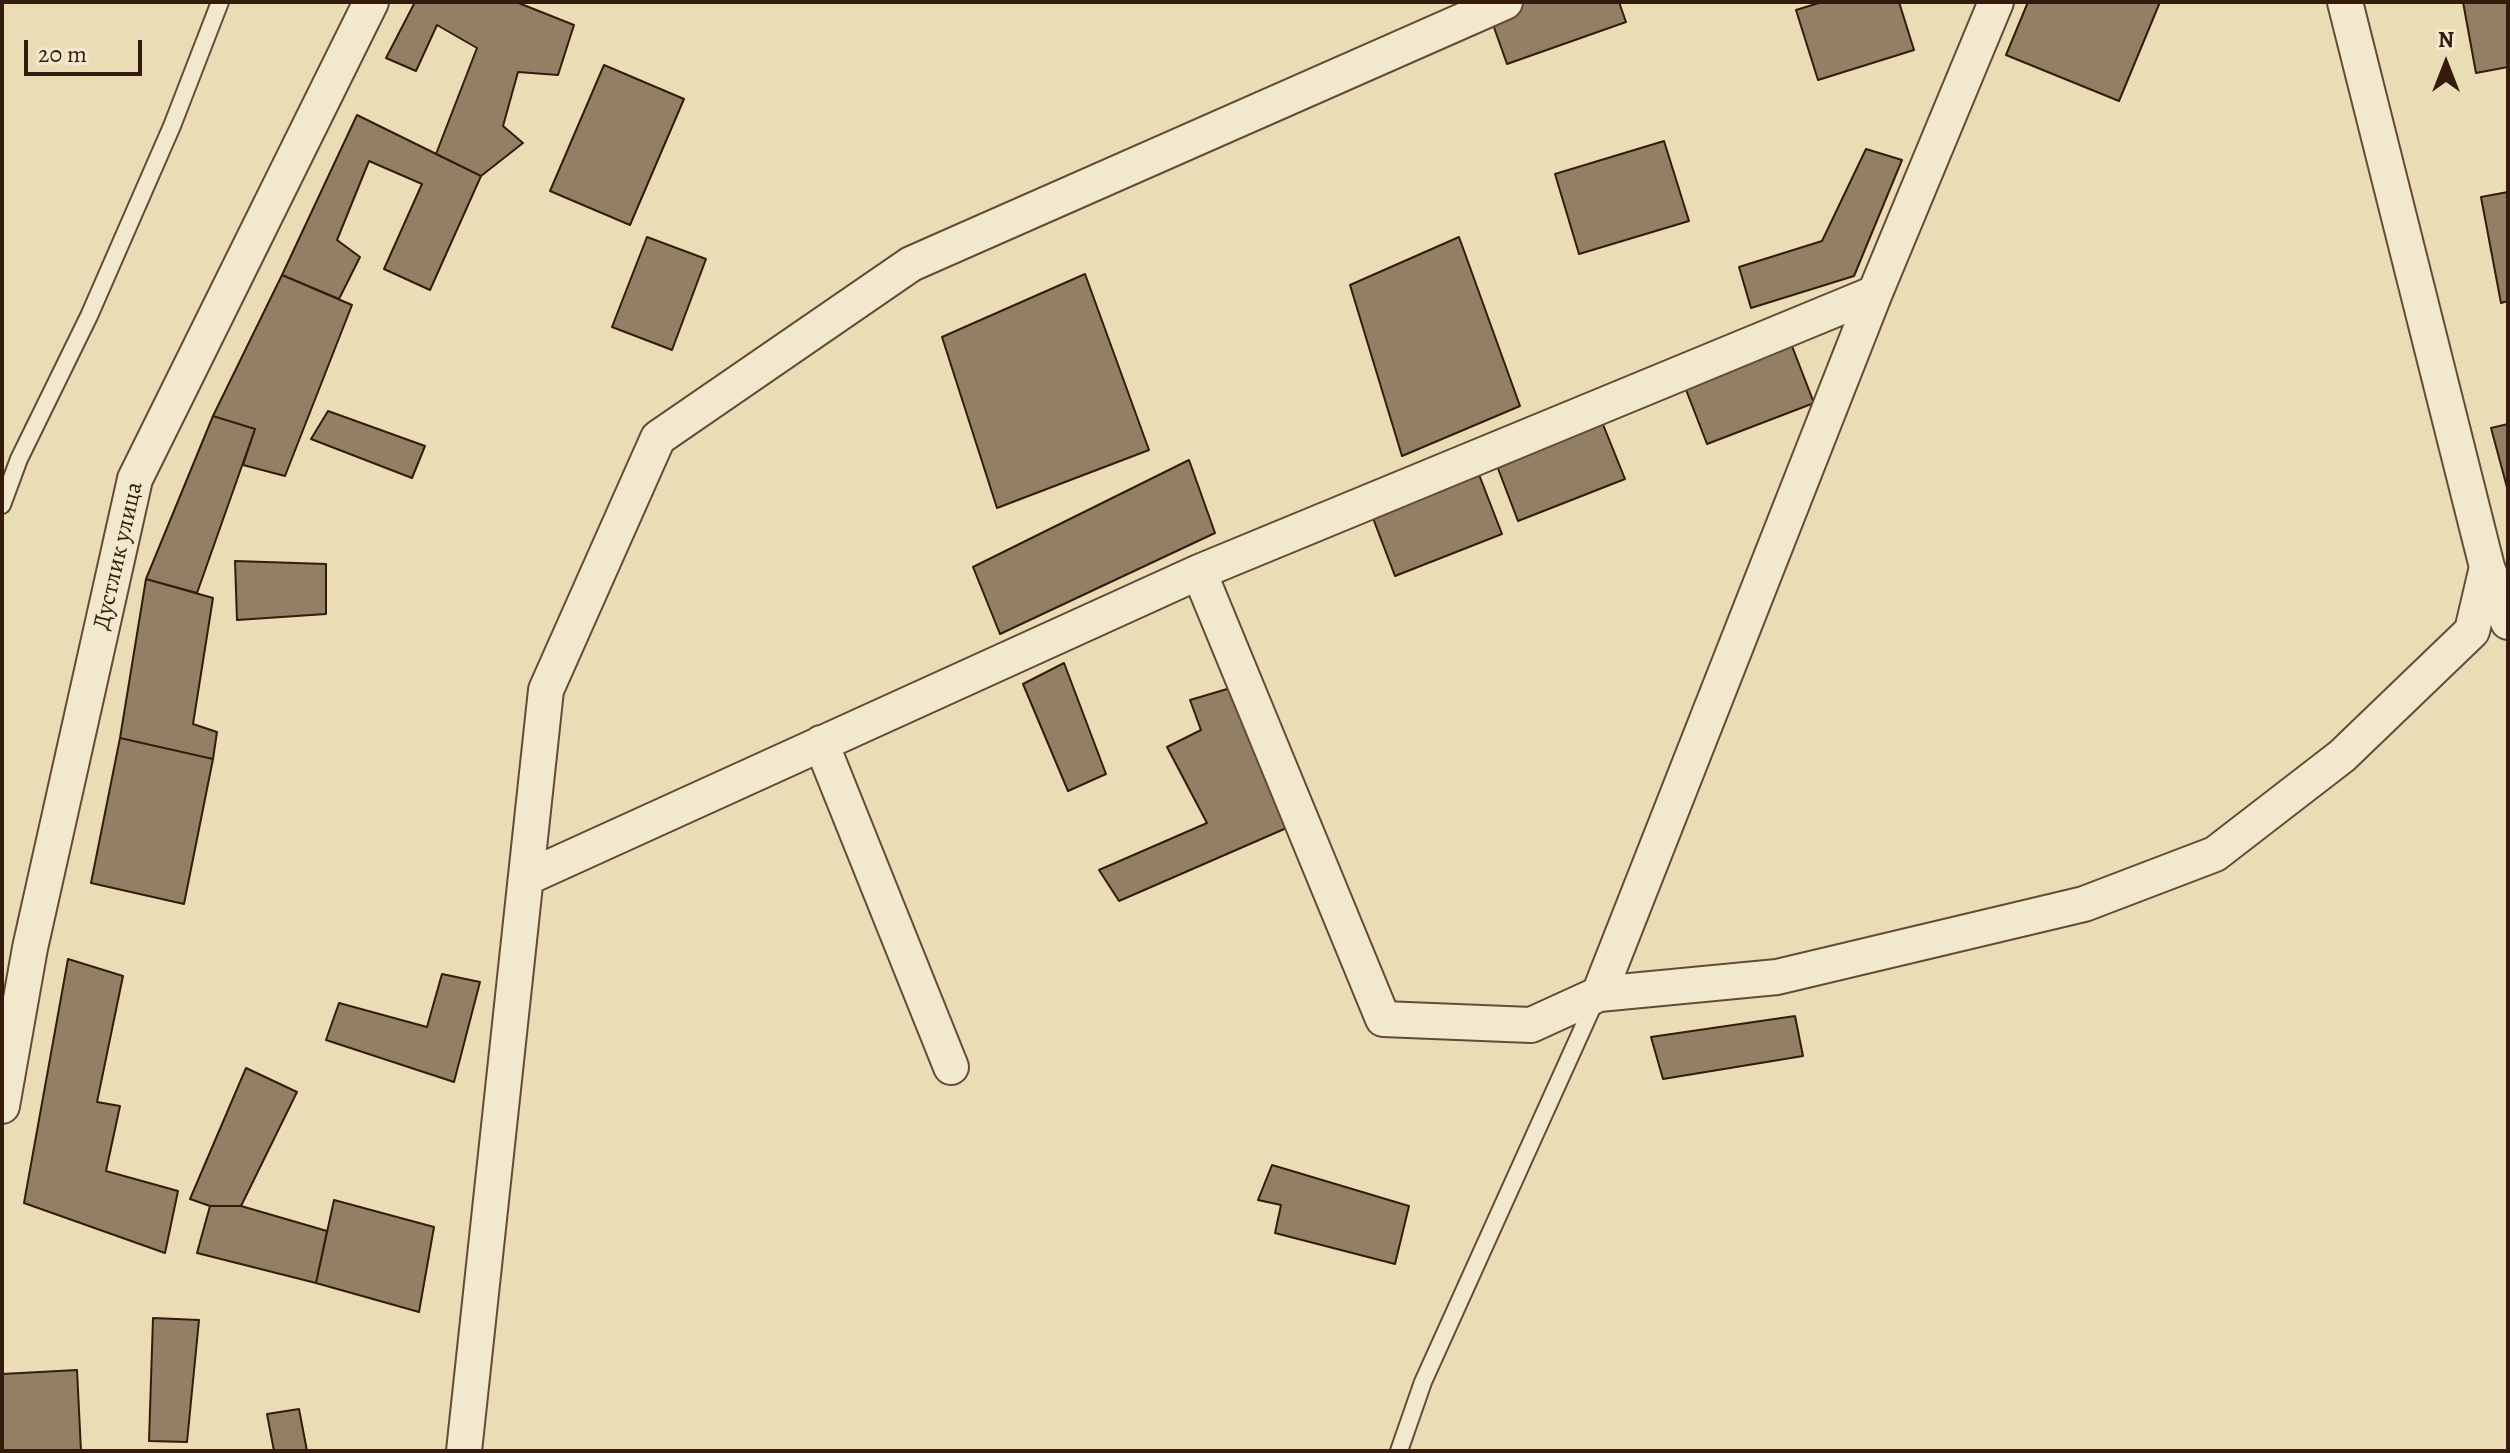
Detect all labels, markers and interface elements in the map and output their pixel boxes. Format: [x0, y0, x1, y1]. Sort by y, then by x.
scale bar [28, 24, 146, 74]
north arrow [2406, 24, 2486, 104]
text: N [2438, 25, 2454, 55]
text: 20 m [38, 38, 87, 70]
street label: Дустлик улица [88, 479, 150, 633]

